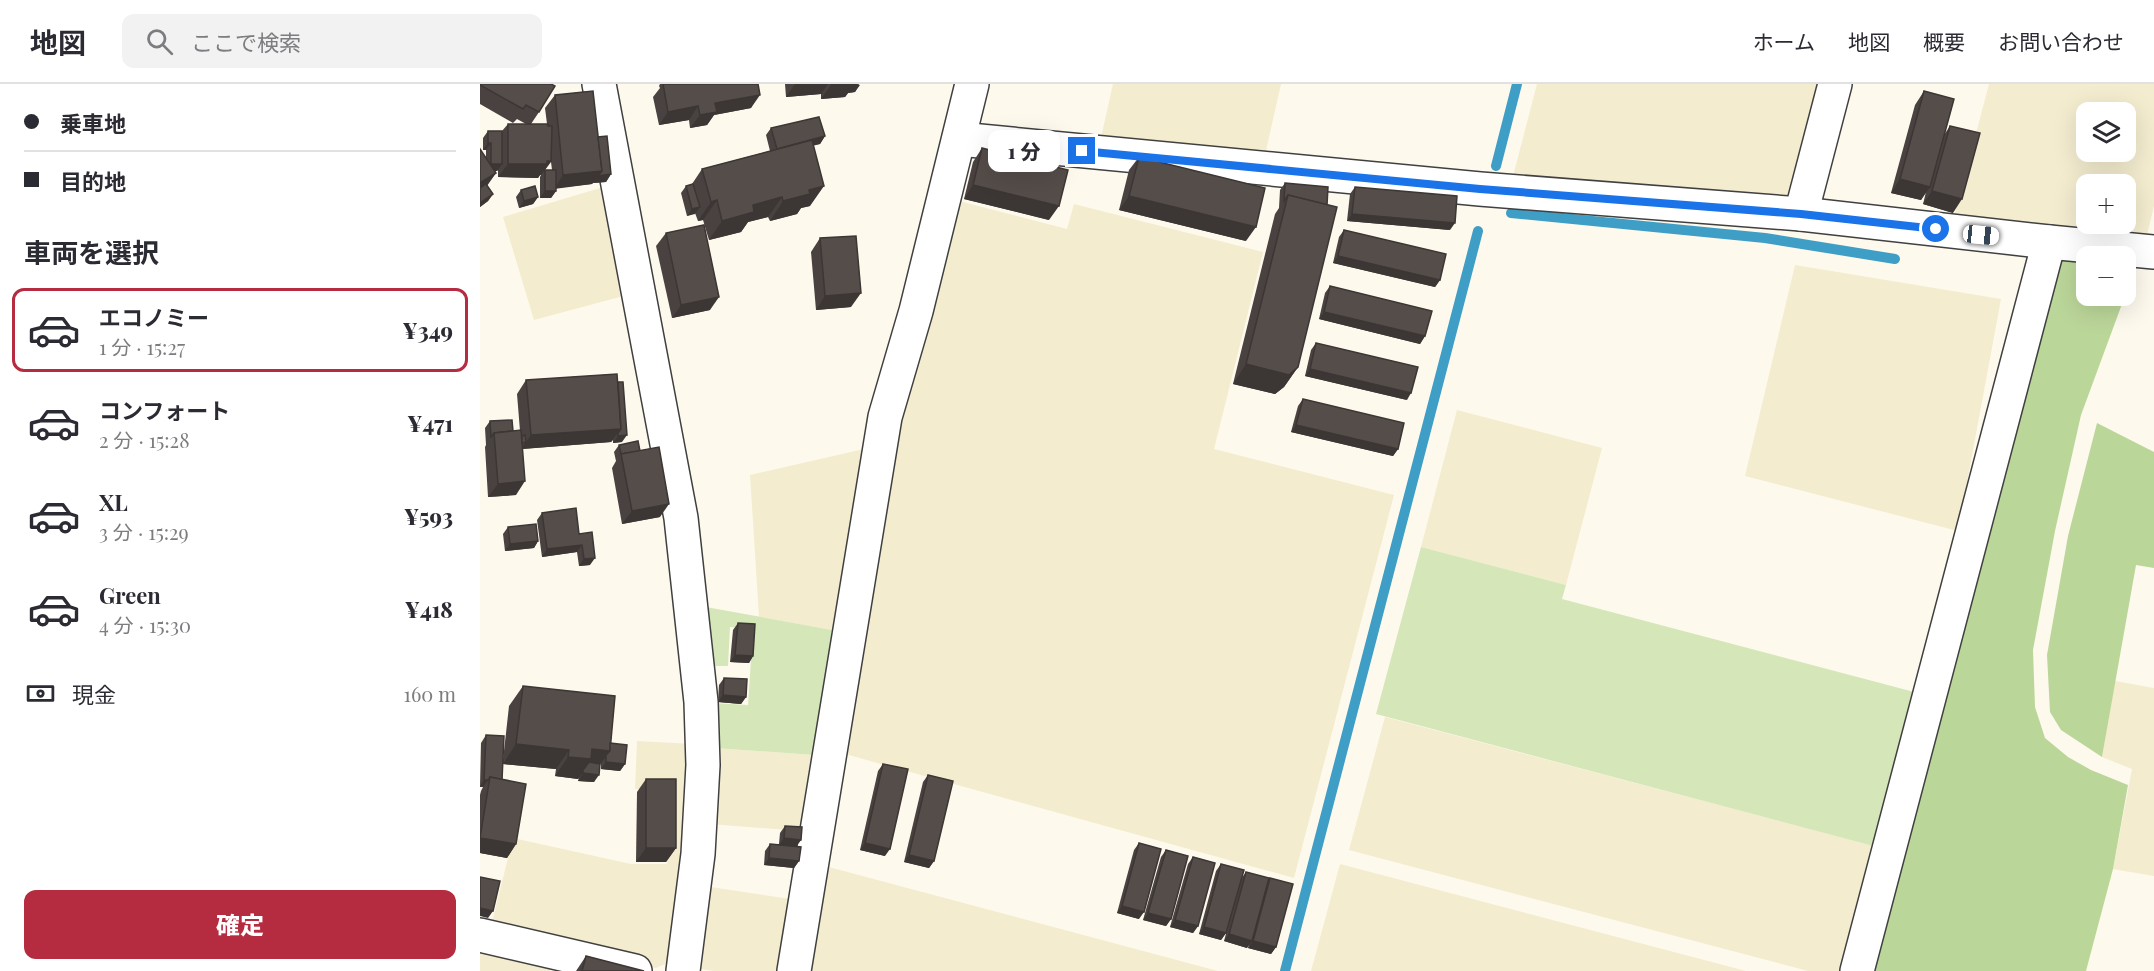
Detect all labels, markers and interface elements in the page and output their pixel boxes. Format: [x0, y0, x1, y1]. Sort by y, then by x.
search box [122, 14, 542, 68]
text: 地図 [30, 23, 86, 60]
icon: search [143, 25, 176, 58]
text: ここで検索 [191, 27, 301, 57]
text: ホーム [1753, 27, 1815, 55]
text: 地図 [1848, 27, 1890, 55]
text: 概要 [1923, 27, 1965, 55]
text: お問い合わせ [1998, 27, 2124, 55]
map controls [2076, 102, 2136, 306]
button: layers [2076, 102, 2136, 162]
text: 乗車地 [60, 108, 126, 138]
callout: 1 分 [989, 130, 1061, 172]
text: 1 分 [1008, 137, 1040, 164]
route end [1068, 137, 1095, 164]
text: 目的地 [60, 166, 126, 196]
button: + [2076, 174, 2136, 234]
route start [1922, 215, 1949, 242]
car [1962, 224, 2000, 246]
text: 車両を選択 [24, 234, 159, 270]
button: − [2076, 246, 2136, 306]
text: エコノミー [99, 302, 209, 332]
icon: car [27, 303, 81, 357]
text: ¥349 [403, 315, 453, 345]
text: 1 分 · 15:27 [99, 333, 185, 360]
text: コンフォート [99, 395, 230, 425]
icon: car [27, 396, 81, 450]
text: ¥471 [407, 408, 453, 438]
text: 2 分 · 15:28 [99, 426, 190, 453]
text: XL [99, 487, 128, 517]
icon: car [27, 489, 81, 543]
text: ¥593 [404, 501, 453, 531]
text: 3 分 · 15:29 [99, 518, 189, 545]
text: Green [99, 580, 161, 610]
icon: car [27, 582, 81, 636]
text: ¥418 [405, 594, 453, 624]
text: 4 分 · 15:30 [99, 611, 191, 638]
icon: cash [24, 677, 57, 710]
text: 現金 [72, 679, 116, 709]
text: 160 m [404, 680, 456, 707]
button: 確定 [24, 890, 456, 959]

